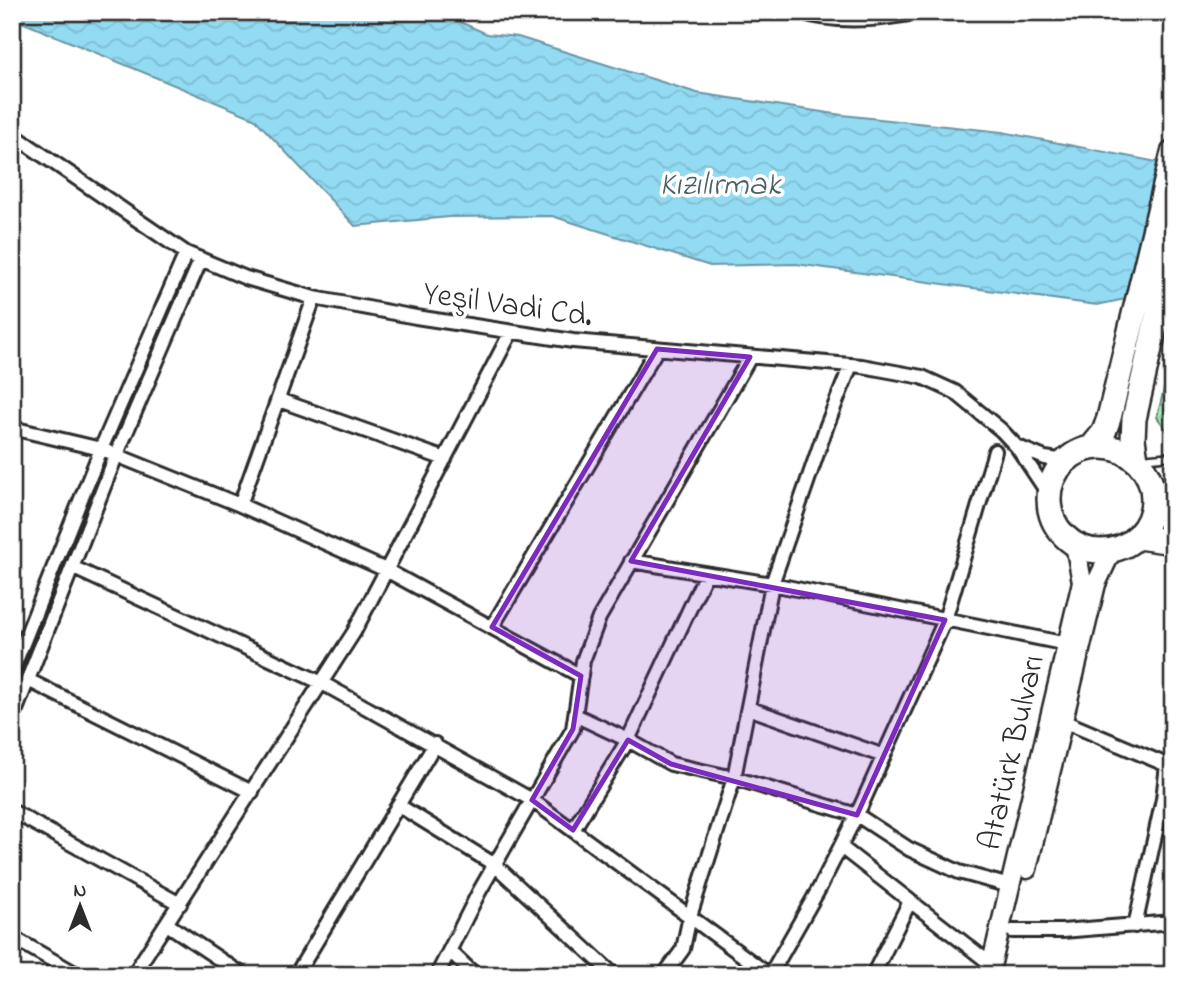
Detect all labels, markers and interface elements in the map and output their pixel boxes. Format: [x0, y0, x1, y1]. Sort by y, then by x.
water label: Kızılırmak [659, 162, 782, 210]
street label: Yeşil Vadi Cd. [420, 271, 595, 342]
street label: Atatürk Bulvarı [968, 651, 1059, 855]
north arrow [46, 872, 116, 942]
text: N [74, 878, 87, 905]

